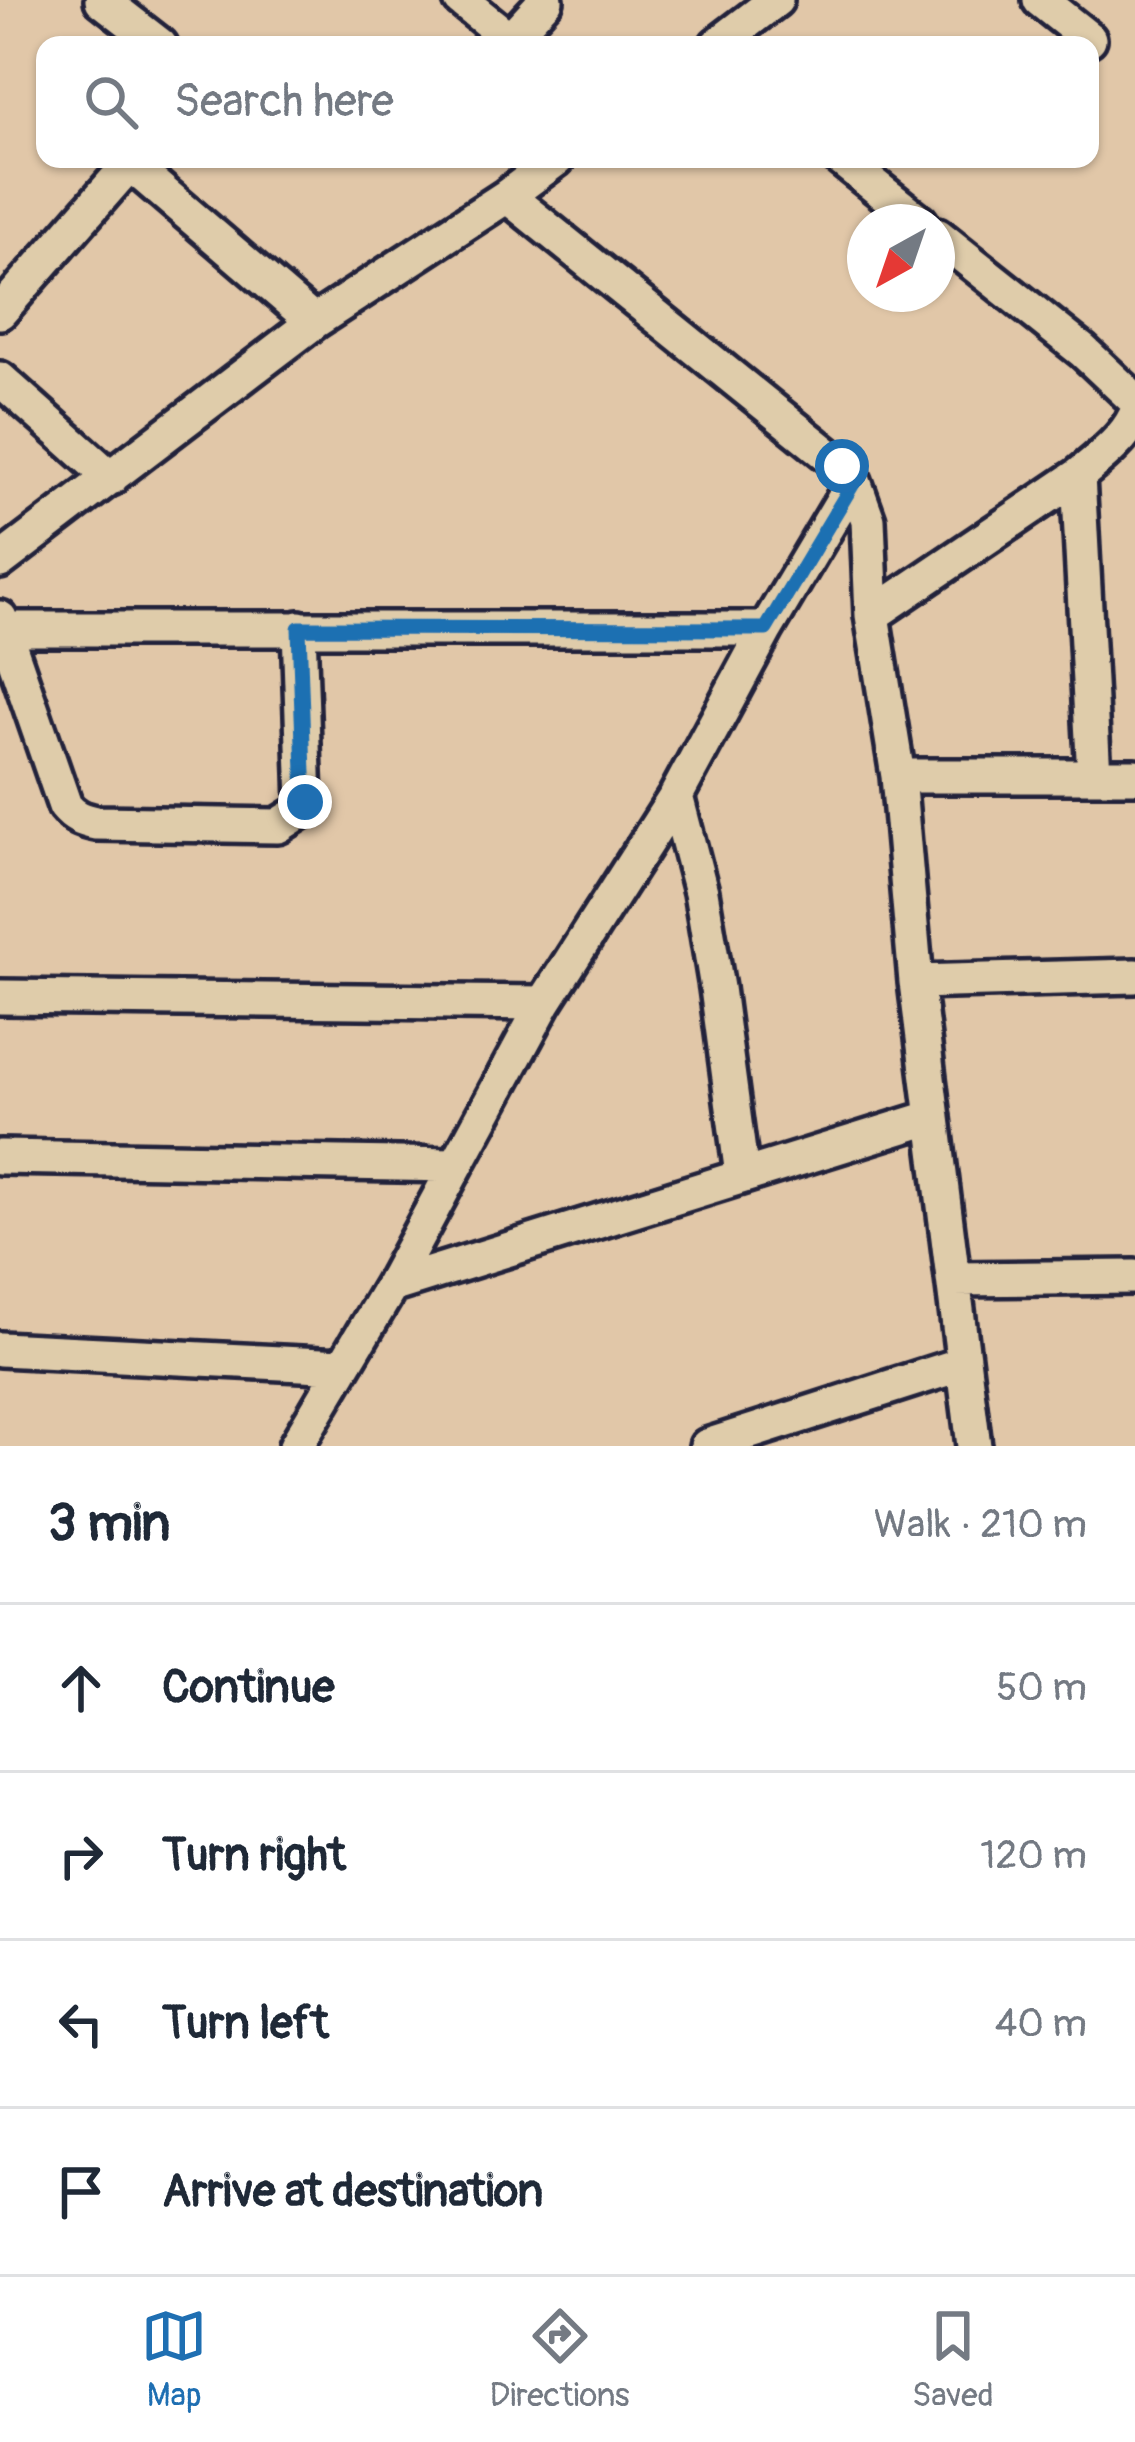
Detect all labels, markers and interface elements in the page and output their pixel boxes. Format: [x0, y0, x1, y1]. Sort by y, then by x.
search box [36, 36, 1099, 168]
icon: search [78, 69, 144, 135]
text: Search here [174, 74, 394, 130]
north arrow [847, 204, 955, 312]
route start [815, 439, 869, 493]
route end [278, 775, 332, 829]
text: 3 min [48, 1492, 170, 1556]
text: Walk · 210 m [874, 1500, 1087, 1549]
icon: ahead [48, 1655, 114, 1721]
text: Continue [162, 1660, 335, 1716]
text: 50 m [996, 1663, 1087, 1712]
icon: right [48, 1823, 114, 1889]
text: Turn right [162, 1828, 346, 1884]
text: 120 m [980, 1831, 1087, 1880]
icon: left [48, 1991, 114, 2057]
text: Turn left [162, 1996, 329, 2052]
text: 40 m [995, 1999, 1087, 2048]
icon: arrive [48, 2159, 114, 2225]
text: Arrive at destination [162, 2164, 543, 2220]
tab: Map [141, 2303, 207, 2416]
tab: Directions [490, 2303, 630, 2416]
tab: Saved [912, 2303, 994, 2416]

